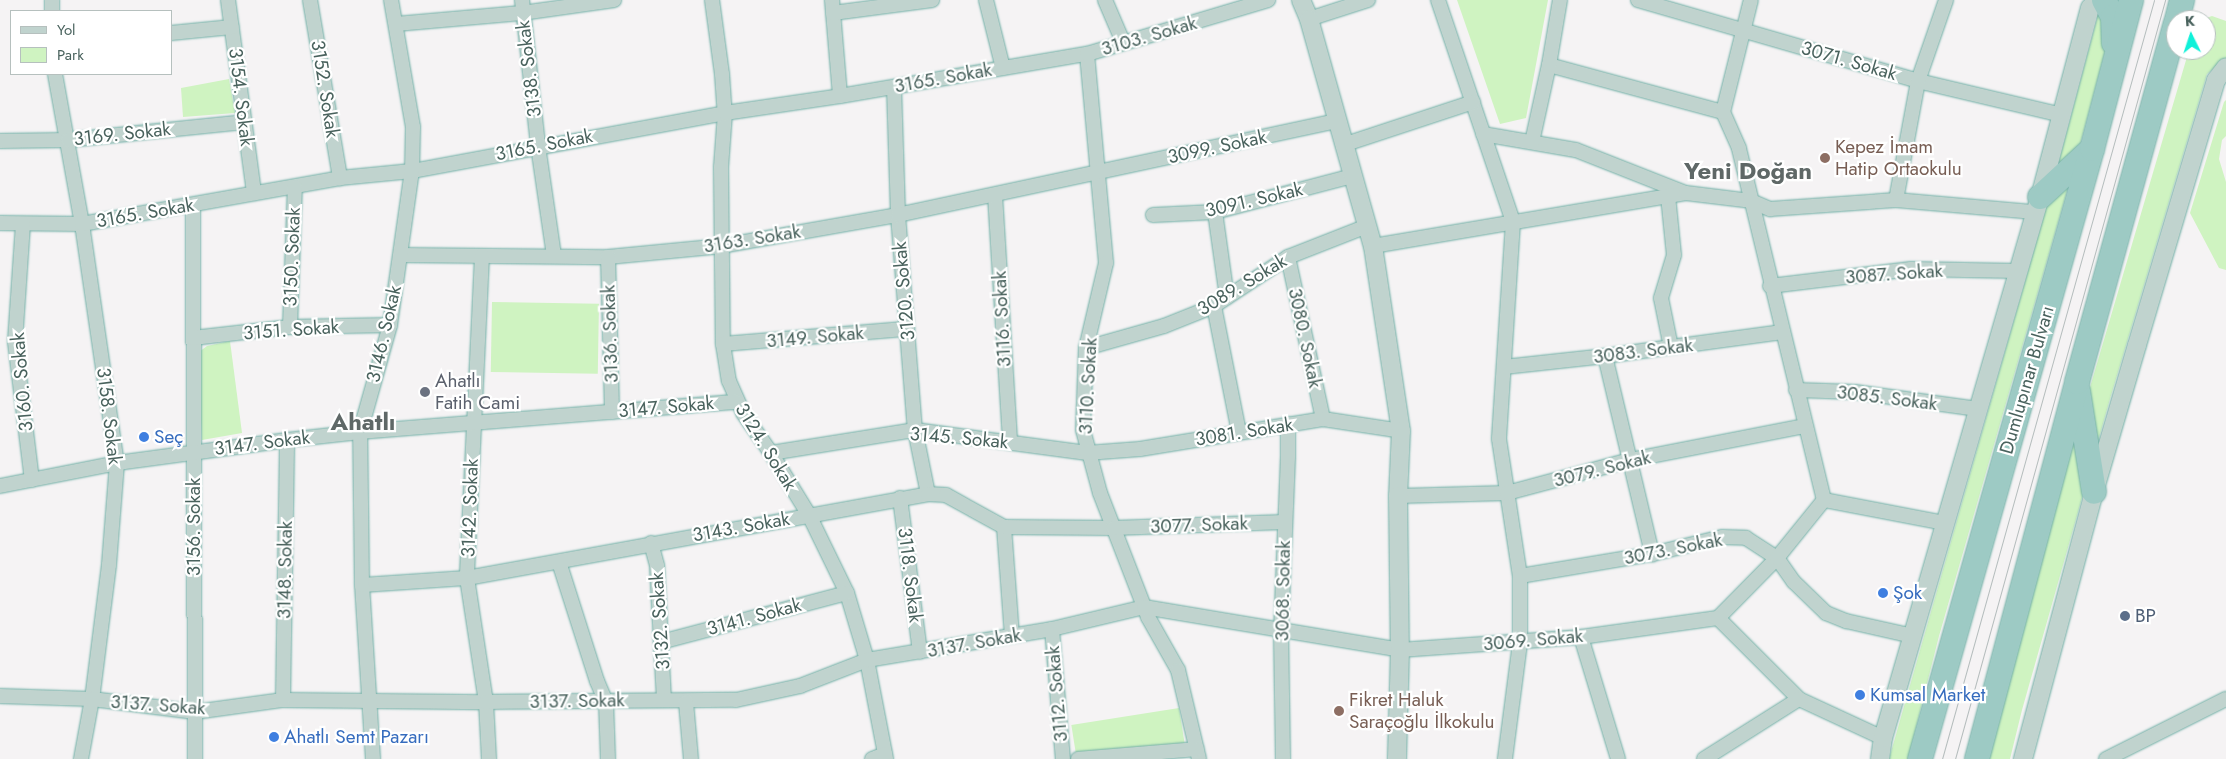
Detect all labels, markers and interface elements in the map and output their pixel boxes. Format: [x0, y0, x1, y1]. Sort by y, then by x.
legend [10, 10, 172, 75]
north arrow [2166, 10, 2216, 60]
street label: 3103. Sokak [1099, 11, 1199, 61]
text: K [2184, 11, 2196, 31]
text: Yol [57, 19, 76, 41]
street label: 3138. Sokak [512, 19, 546, 119]
street label: 3071. Sokak [1799, 36, 1899, 86]
street label: 3152. Sokak [306, 39, 344, 139]
text: Park [57, 44, 84, 66]
street label: 3154. Sokak [224, 47, 258, 147]
street label: 3165. Sokak [892, 58, 994, 98]
street label: 3169. Sokak [72, 118, 172, 150]
street label: 3165. Sokak [493, 124, 595, 166]
street label: 3099. Sokak [1166, 125, 1268, 169]
place label: Kepez İmam Hatip Ortaokulu [1835, 136, 1962, 180]
marker: Kepez İmam Hatip Ortaokulu [1819, 152, 1831, 164]
district label: Yeni Doğan [1684, 157, 1812, 185]
street label: 3091. Sokak [1203, 178, 1305, 222]
street label: 3165. Sokak [94, 193, 196, 233]
street label: 3150. Sokak [279, 207, 305, 307]
street label: 3163. Sokak [702, 220, 802, 258]
street label: 3120. Sokak [888, 241, 920, 341]
street label: 3089. Sokak [1193, 250, 1291, 320]
street label: 3087. Sokak [1844, 259, 1944, 289]
street label: 3116. Sokak [988, 270, 1016, 368]
street label: 3146. Sokak [362, 283, 406, 385]
street label: 3136. Sokak [597, 284, 623, 384]
street label: 3080. Sokak [1283, 286, 1327, 390]
street label: Dumlupınar Bulvarı [1995, 303, 2059, 457]
street label: 3151. Sokak [242, 315, 340, 345]
street label: 3149. Sokak [765, 321, 865, 353]
street label: 3160. Sokak [6, 332, 38, 432]
street label: 3083. Sokak [1592, 334, 1694, 368]
street label: 3110. Sokak [1074, 337, 1102, 435]
street label: 3158. Sokak [92, 366, 126, 466]
place label: Ahatlı Fatih Cami [435, 370, 520, 414]
street label: 3085. Sokak [1836, 381, 1938, 415]
marker: Ahatlı Fatih Cami [419, 386, 431, 398]
street label: 3147. Sokak [617, 391, 715, 423]
street label: 3124. Sokak [730, 399, 802, 495]
district label: Ahatlı [331, 408, 395, 436]
street label: 3081. Sokak [1193, 413, 1295, 451]
street label: 3145. Sokak [909, 422, 1009, 454]
place label: Seç [154, 426, 183, 448]
street label: 3147. Sokak [213, 426, 311, 460]
marker: Seç [138, 431, 150, 443]
street label: 3079. Sokak [1551, 446, 1653, 492]
street label: 3142. Sokak [457, 458, 483, 558]
street label: 3156. Sokak [183, 478, 205, 576]
street label: 3143. Sokak [691, 507, 791, 547]
street label: 3077. Sokak [1150, 512, 1248, 538]
street label: 3148. Sokak [273, 521, 297, 619]
street label: 3118. Sokak [893, 526, 927, 624]
street label: 3073. Sokak [1622, 528, 1724, 570]
street label: 3068. Sokak [1271, 540, 1295, 642]
street label: 3132. Sokak [645, 571, 675, 671]
place label: Şok [1893, 582, 1922, 604]
marker: Şok [1877, 587, 1889, 599]
street label: 3141. Sokak [704, 593, 804, 641]
place label: BP [2135, 605, 2156, 627]
marker: BP [2119, 610, 2131, 622]
street label: 3137. Sokak [925, 624, 1023, 662]
street label: 3069. Sokak [1482, 624, 1584, 656]
street label: 3112. Sokak [1041, 645, 1073, 743]
place label: Kumsal Market [1870, 684, 1985, 706]
street label: 3137. Sokak [529, 689, 625, 713]
place label: Fikret Haluk Saraçoğlu İlkokulu [1349, 689, 1495, 733]
marker: Kumsal Market [1854, 689, 1866, 701]
street label: 3137. Sokak [110, 690, 206, 720]
marker: Fikret Haluk Saraçoğlu İlkokulu [1333, 705, 1345, 717]
place label: Ahatlı Semt Pazarı [284, 726, 429, 748]
marker: Ahatlı Semt Pazarı [268, 731, 280, 743]

